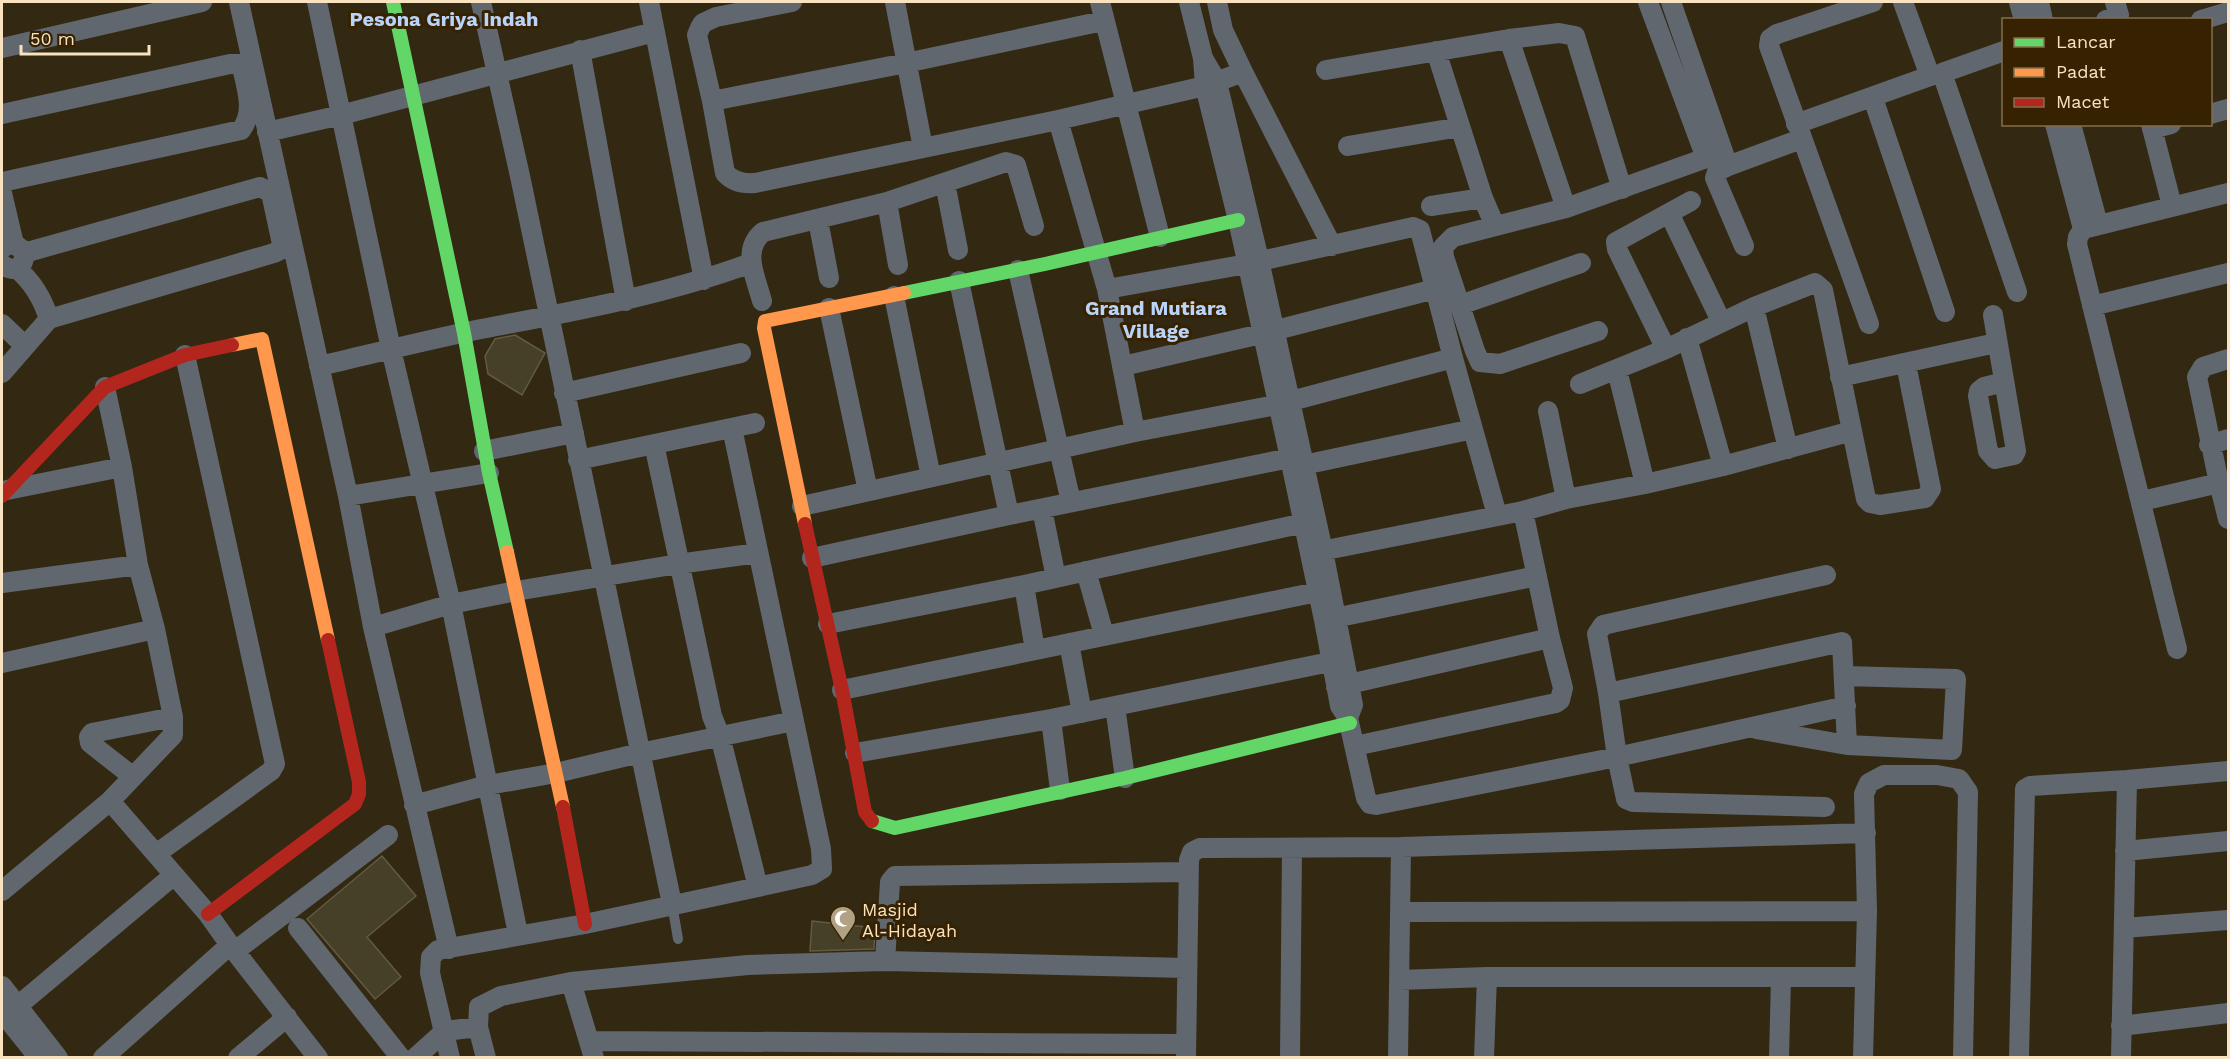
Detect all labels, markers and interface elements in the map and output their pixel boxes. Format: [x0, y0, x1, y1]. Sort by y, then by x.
district label: Pesona Griya Indah [349, 7, 539, 31]
scale bar [21, 18, 148, 56]
legend [2002, 18, 2212, 126]
text: 50 m [30, 28, 75, 49]
text: Lancar [2056, 31, 2116, 52]
text: Padat [2056, 61, 2106, 82]
text: Macet [2056, 91, 2110, 112]
district label: Grand Mutiara Village [1085, 296, 1227, 343]
place label: Masjid Al-Hidayah [862, 899, 957, 941]
mosque icon: Masjid Al-Hidayah [828, 904, 858, 942]

